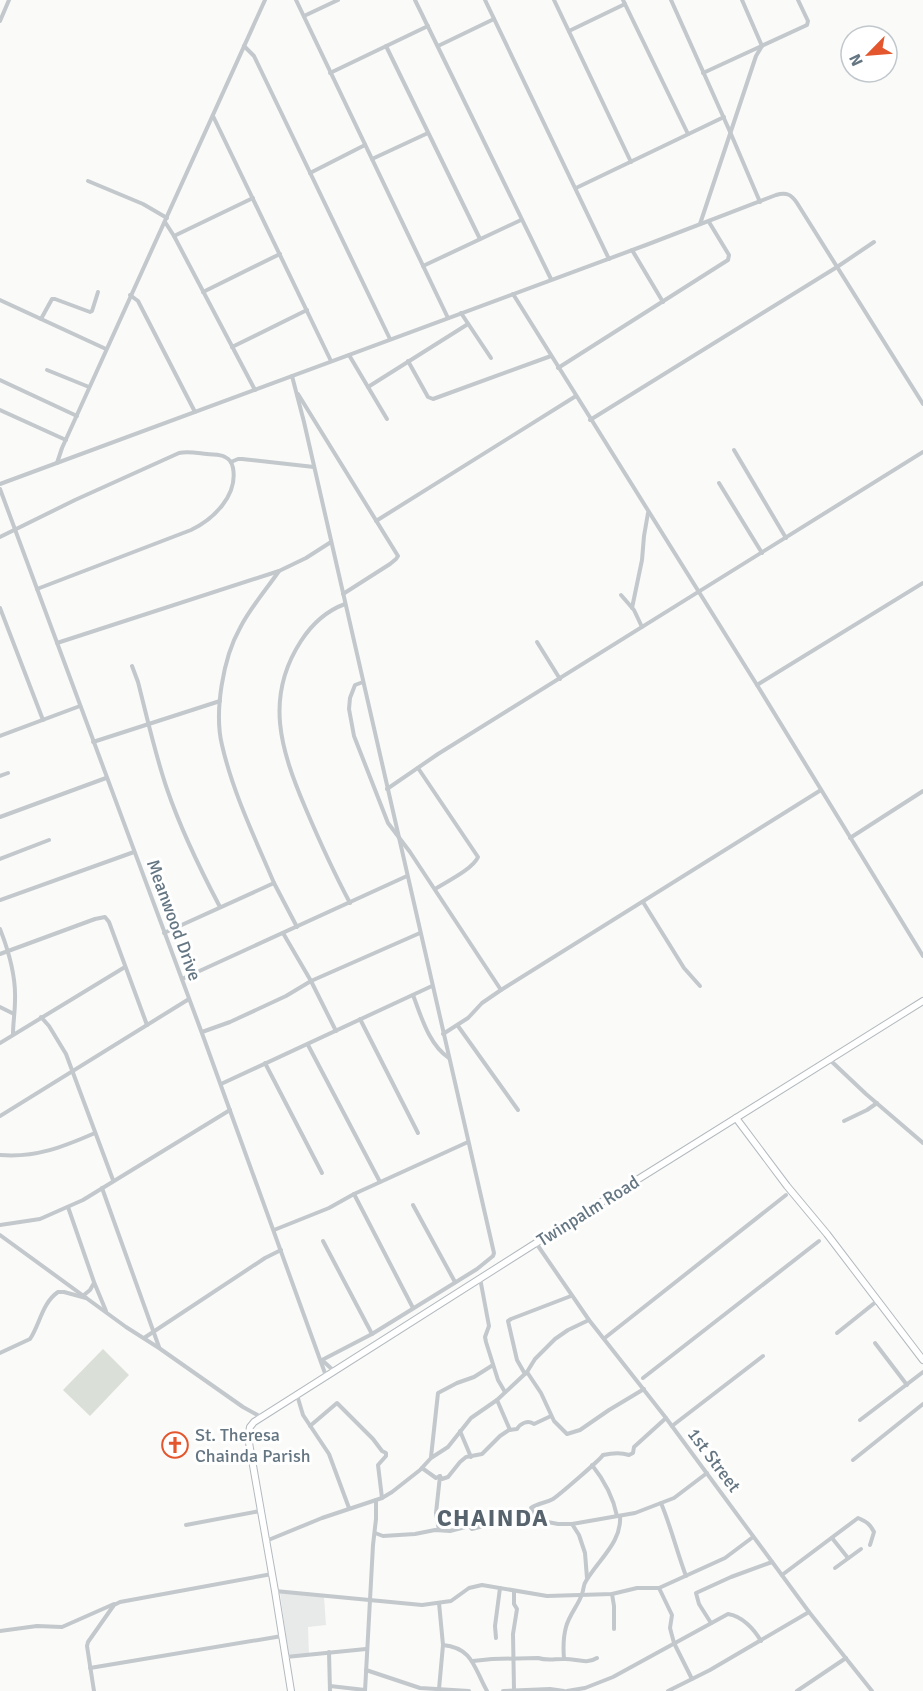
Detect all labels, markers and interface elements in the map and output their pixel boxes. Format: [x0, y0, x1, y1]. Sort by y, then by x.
north arrow [839, 24, 899, 84]
text: N [845, 51, 868, 69]
street label: Meanwood Drive [142, 856, 206, 984]
street label: Twinpalm Road [533, 1171, 643, 1251]
place label: St. Theresa Chainda Parish [195, 1424, 311, 1467]
street label: 1st Street [683, 1424, 745, 1496]
church icon: St. Theresa Chainda Parish [160, 1430, 190, 1460]
district label: CHAINDA [437, 1503, 549, 1533]

